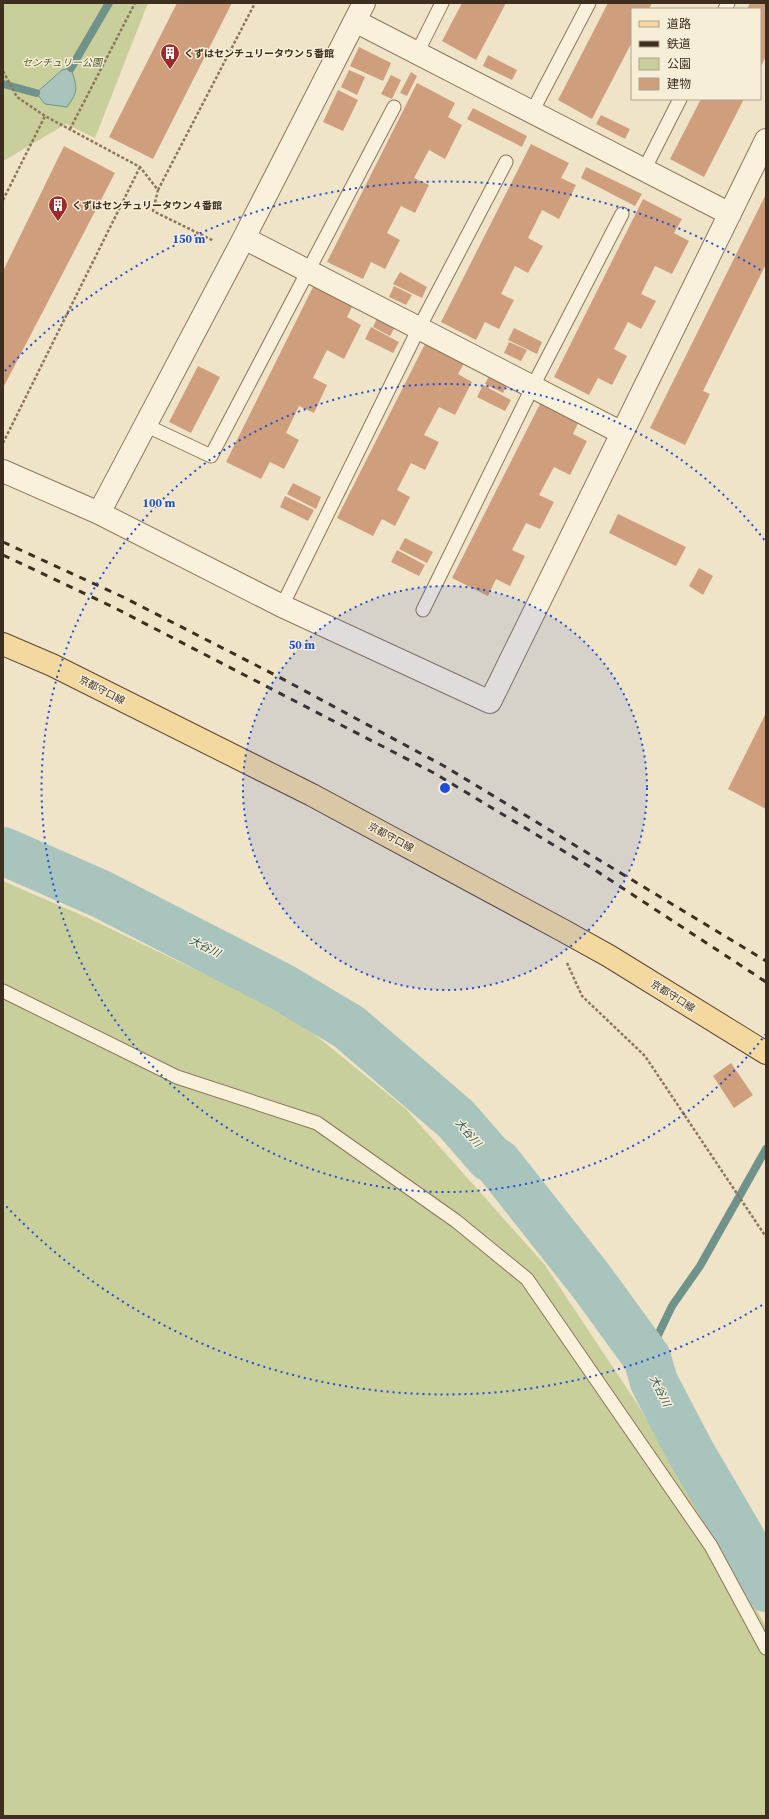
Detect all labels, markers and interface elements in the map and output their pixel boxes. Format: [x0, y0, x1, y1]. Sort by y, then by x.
legend [631, 8, 761, 100]
text: 道路 [667, 16, 691, 32]
text: 鉄道 [667, 36, 691, 52]
building icon: くずはセンチュリータウン５番館 [159, 42, 181, 70]
place label: くずはセンチュリータウン５番館 [184, 47, 334, 60]
park label: センチュリー公園 [22, 56, 104, 69]
text: 公園 [667, 56, 691, 72]
text: 建物 [667, 76, 691, 92]
building icon: くずはセンチュリータウン４番館 [47, 194, 69, 222]
place label: くずはセンチュリータウン４番館 [72, 199, 222, 212]
text: 150 m [173, 231, 206, 247]
text: 100 m [143, 495, 176, 511]
text: 50 m [289, 637, 315, 653]
street label: 京都守口線 [77, 673, 127, 707]
centre of rings [438, 781, 452, 795]
street label: 京都守口線 [366, 820, 416, 854]
water label: 大谷川 [187, 933, 224, 962]
street label: 京都守口線 [648, 977, 698, 1015]
water label: 大谷川 [452, 1116, 485, 1151]
water label: 大谷川 [646, 1373, 674, 1410]

